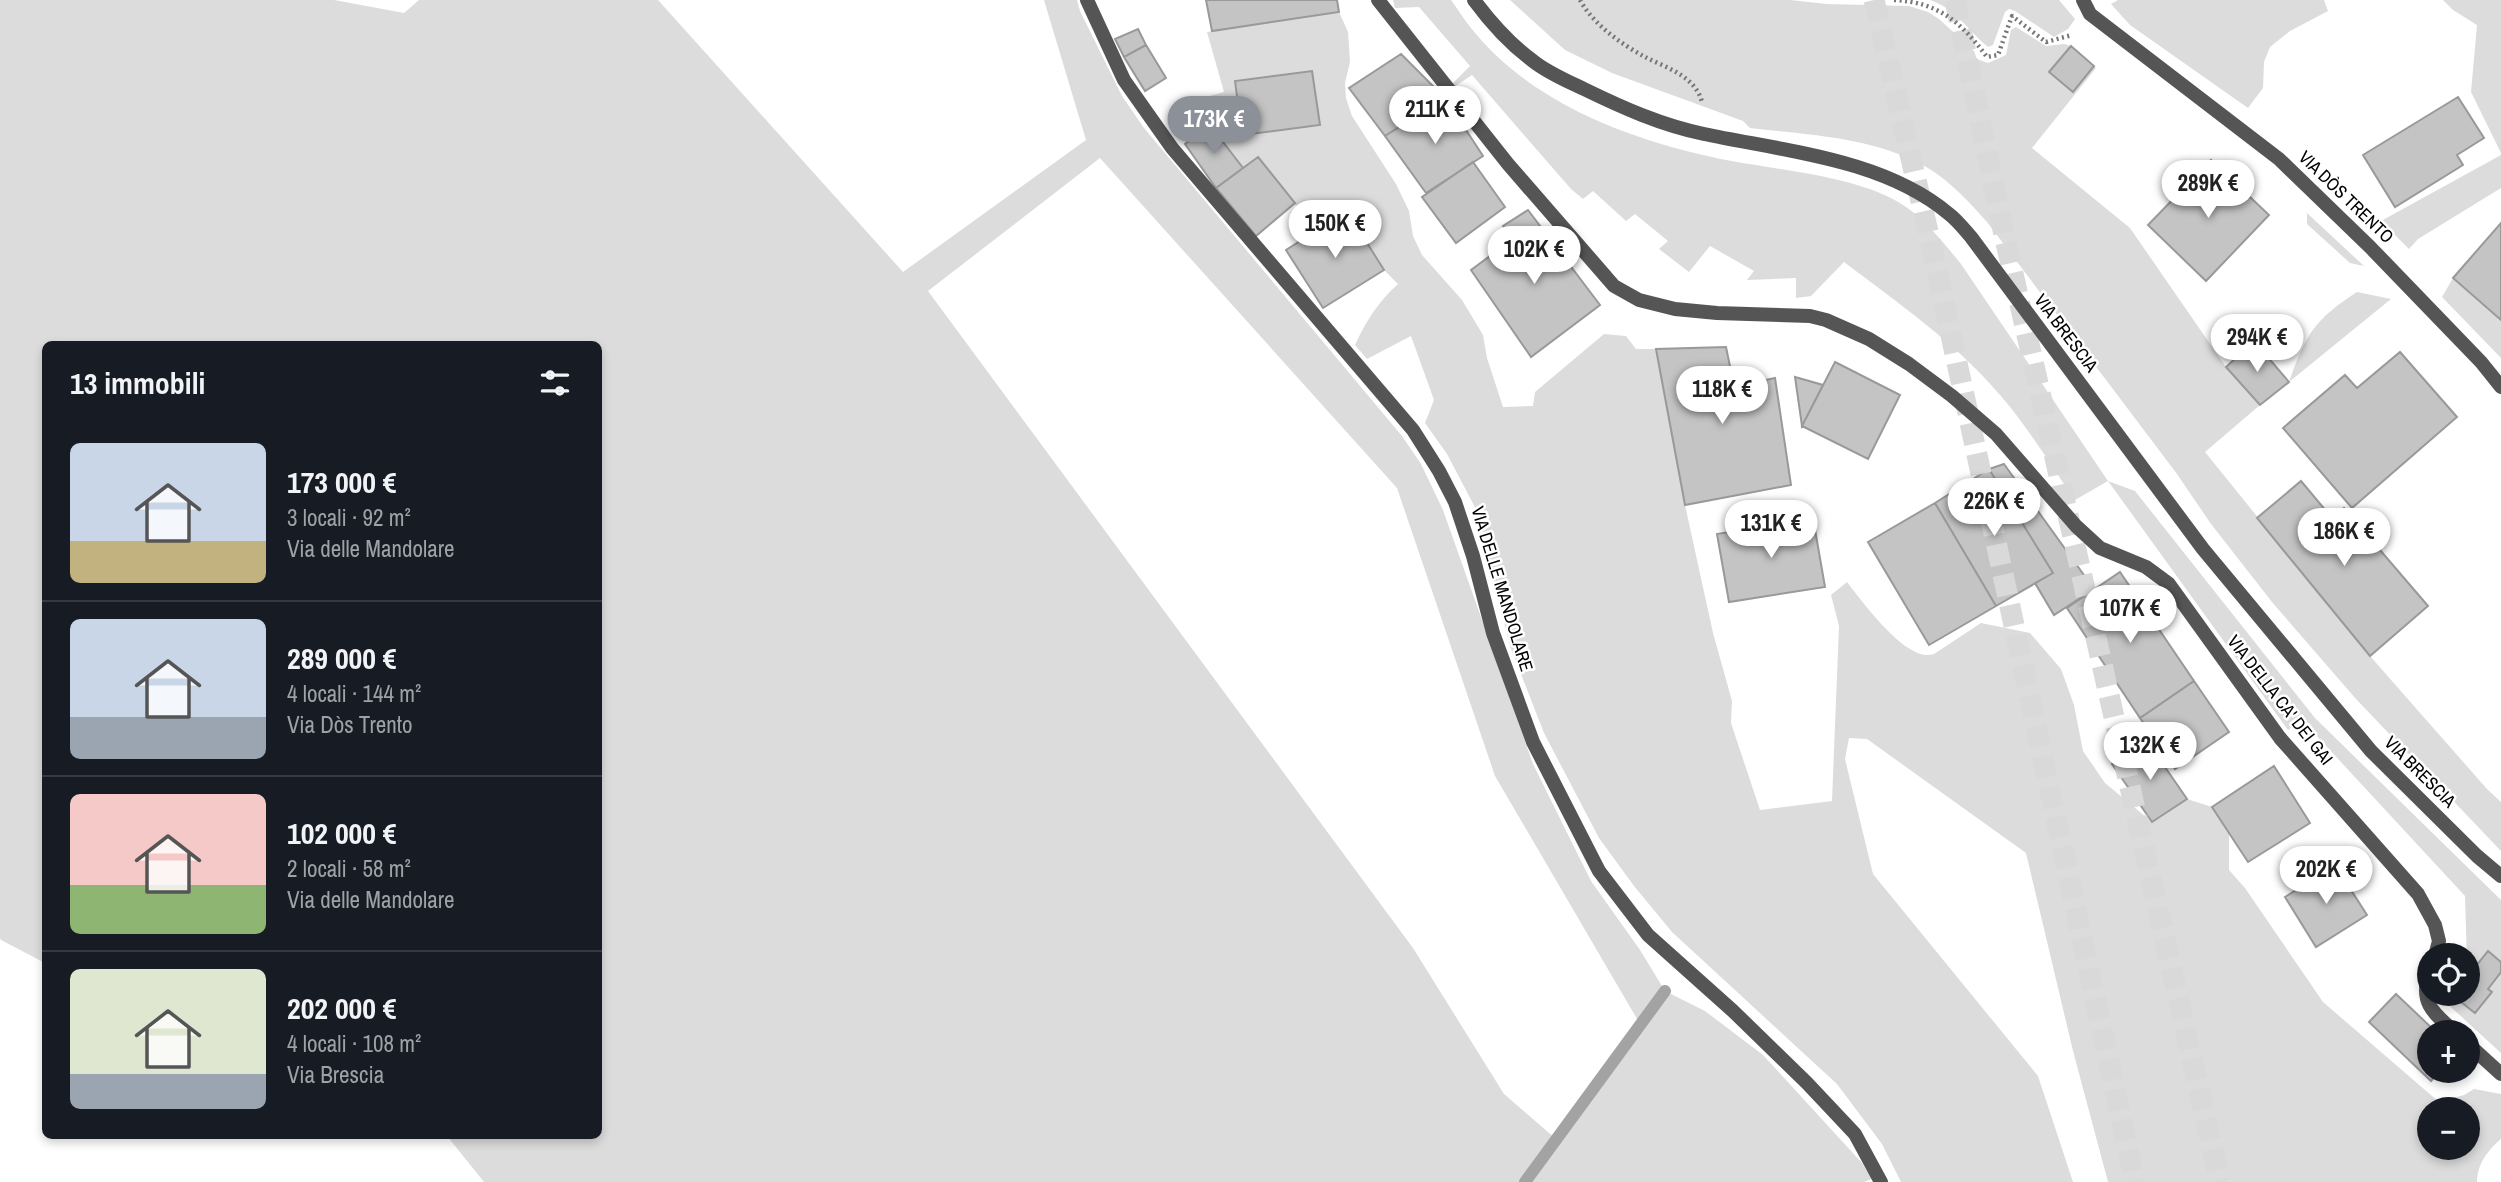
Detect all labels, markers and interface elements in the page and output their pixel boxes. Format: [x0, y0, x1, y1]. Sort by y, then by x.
pin: 211K € [1378, 86, 1492, 146]
text: 211K € [1405, 93, 1465, 124]
pin: 173K € [1157, 96, 1271, 156]
text: 173K € [1184, 103, 1244, 134]
street label: VIA DÒS TRENTO [2293, 145, 2399, 248]
pin: 289K € [2151, 160, 2265, 220]
text: 289K € [2178, 167, 2238, 198]
pin: 150K € [1278, 201, 1392, 260]
text: 150K € [1305, 207, 1365, 238]
pin: 102K € [1477, 226, 1591, 286]
text: 102K € [1504, 233, 1564, 264]
street label: VIA BRESCIA [2029, 288, 2104, 377]
pin: 294K € [2200, 314, 2314, 374]
text: 294K € [2227, 321, 2287, 352]
text: 13 immobili [70, 363, 205, 403]
icon: filters [536, 364, 574, 402]
pin: 118K € [1665, 366, 1779, 426]
text: 118K € [1692, 373, 1752, 404]
text: 173 000 € [287, 462, 396, 502]
icon: home [126, 471, 210, 555]
pin: 226K € [1937, 478, 2051, 538]
text: 226K € [1964, 485, 2024, 516]
pin: 131K € [1714, 500, 1828, 560]
text: 3 locali · 92 m² [287, 502, 411, 533]
street label: VIA DELLE MANDOLARE [1465, 503, 1539, 674]
text: 131K € [1741, 507, 1801, 538]
pin: 186K € [2287, 508, 2401, 568]
text: 186K € [2314, 515, 2374, 546]
text: Via delle Mandolare [287, 533, 454, 564]
pin: 107K € [2073, 586, 2187, 645]
text: 107K € [2100, 592, 2160, 623]
street label: VIA DELLA CA' DEI GAI [2222, 629, 2339, 770]
text: 289 000 € [287, 638, 396, 678]
icon: home [126, 647, 210, 731]
text: 4 locali · 144 m² [287, 678, 421, 709]
text: Via Dòs Trento [287, 709, 413, 740]
pin: 132K € [2093, 722, 2207, 782]
text: 132K € [2120, 729, 2180, 760]
street label: VIA BRESCIA [2379, 730, 2462, 813]
text: 102 000 € [287, 813, 396, 853]
icon: home [126, 822, 210, 906]
pin: 202K € [2269, 846, 2383, 906]
text: 2 locali · 58 m² [287, 853, 411, 884]
text: 202K € [2296, 853, 2356, 884]
text: Via delle Mandolare [287, 884, 454, 915]
map controls [2417, 943, 2480, 1160]
button: locate [2417, 943, 2480, 1006]
text: 202 000 € [287, 988, 396, 1028]
icon: home [126, 997, 210, 1081]
button: + [2417, 1020, 2480, 1083]
text: 4 locali · 108 m² [287, 1028, 421, 1059]
text: Via Brescia [287, 1059, 384, 1090]
button: − [2417, 1097, 2480, 1160]

